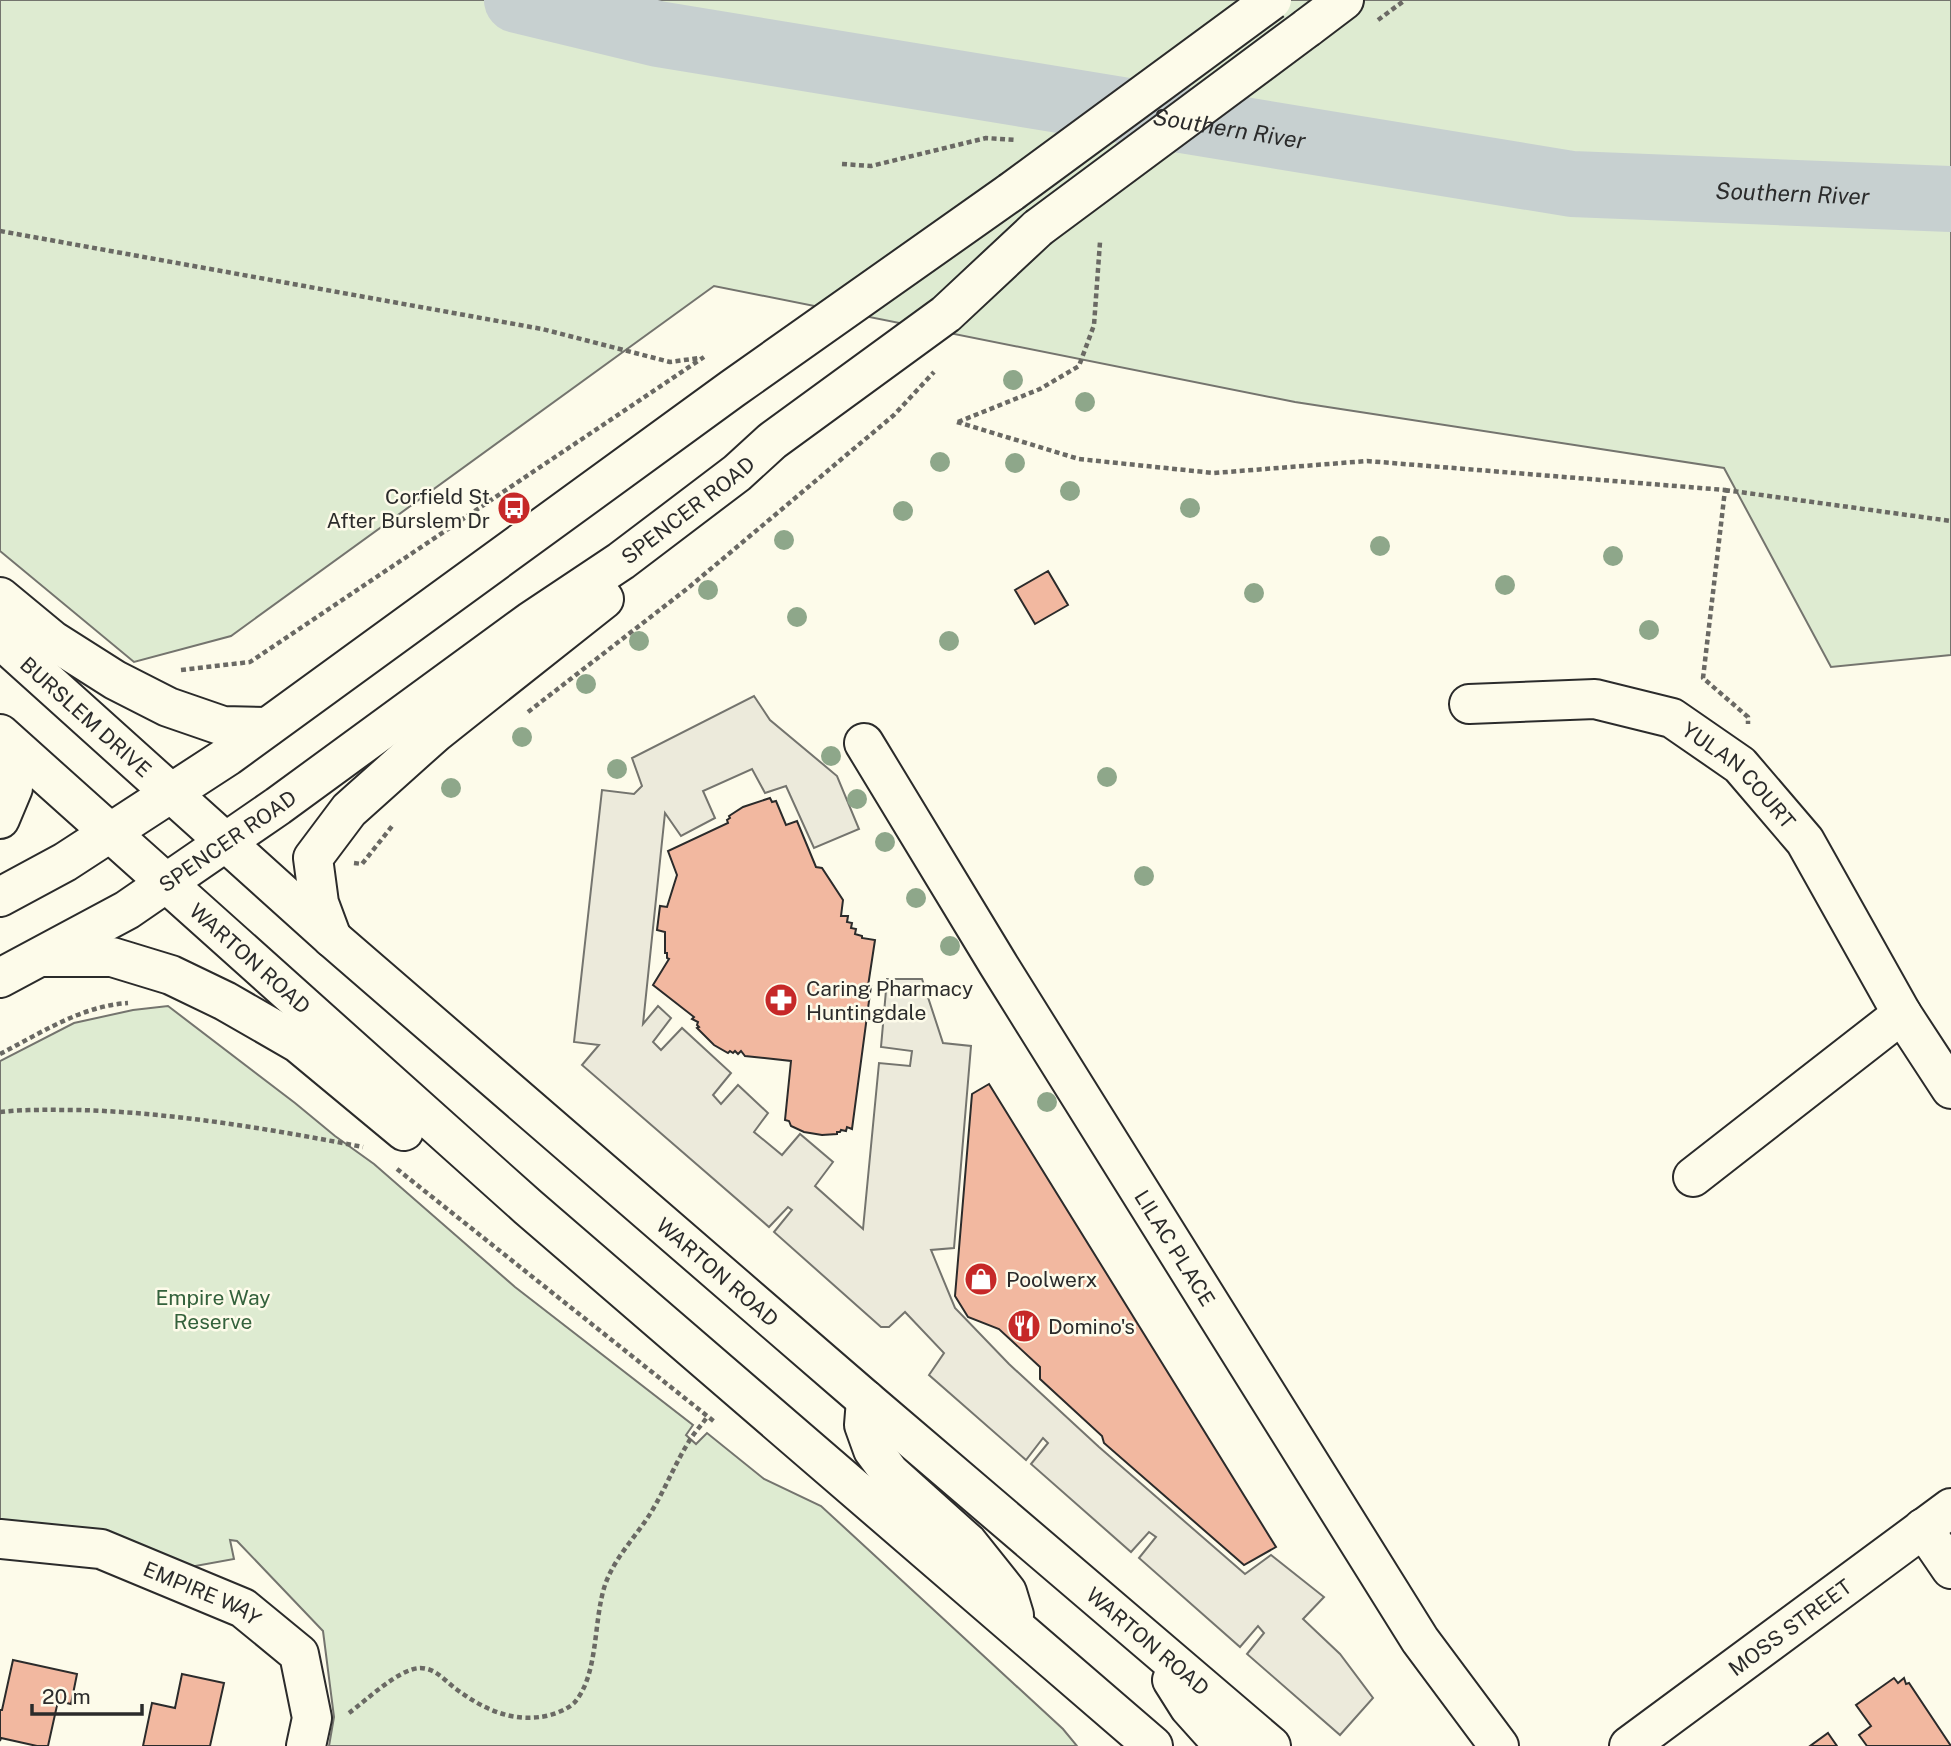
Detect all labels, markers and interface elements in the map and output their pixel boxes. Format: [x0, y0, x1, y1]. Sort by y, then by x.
water label: Southern River [1151, 102, 1308, 154]
water label: Southern River [1715, 176, 1871, 209]
street label: SPENCER ROAD [616, 451, 760, 569]
place label: Corfield St After Burslem Dr [326, 484, 490, 533]
bus stop icon: Corfield St After Burslem Dr [495, 489, 533, 527]
street label: BURSLEM DRIVE [16, 651, 157, 782]
street label: YULAN COURT [1677, 716, 1801, 833]
street label: SPENCER ROAD [154, 784, 301, 897]
street label: WARTON ROAD [185, 898, 316, 1019]
place label: Caring Pharmacy Huntingdale [806, 976, 973, 1025]
pharmacy icon: Caring Pharmacy Huntingdale [762, 981, 800, 1019]
street label: LILAC PLACE [1130, 1185, 1221, 1310]
street label: WARTON ROAD [652, 1212, 784, 1331]
shop icon: Poolwerx [962, 1260, 1000, 1298]
place label: Poolwerx [1006, 1267, 1097, 1292]
park label: Empire Way Reserve [156, 1285, 270, 1334]
restaurant icon: Domino's [1005, 1307, 1043, 1345]
place label: Domino's [1048, 1314, 1135, 1339]
street label: EMPIRE WAY [140, 1556, 267, 1631]
street label: MOSS STREET [1723, 1573, 1856, 1681]
street label: WARTON ROAD [1082, 1582, 1215, 1700]
scale bar [32, 1672, 142, 1716]
text: 20 m [42, 1684, 91, 1709]

